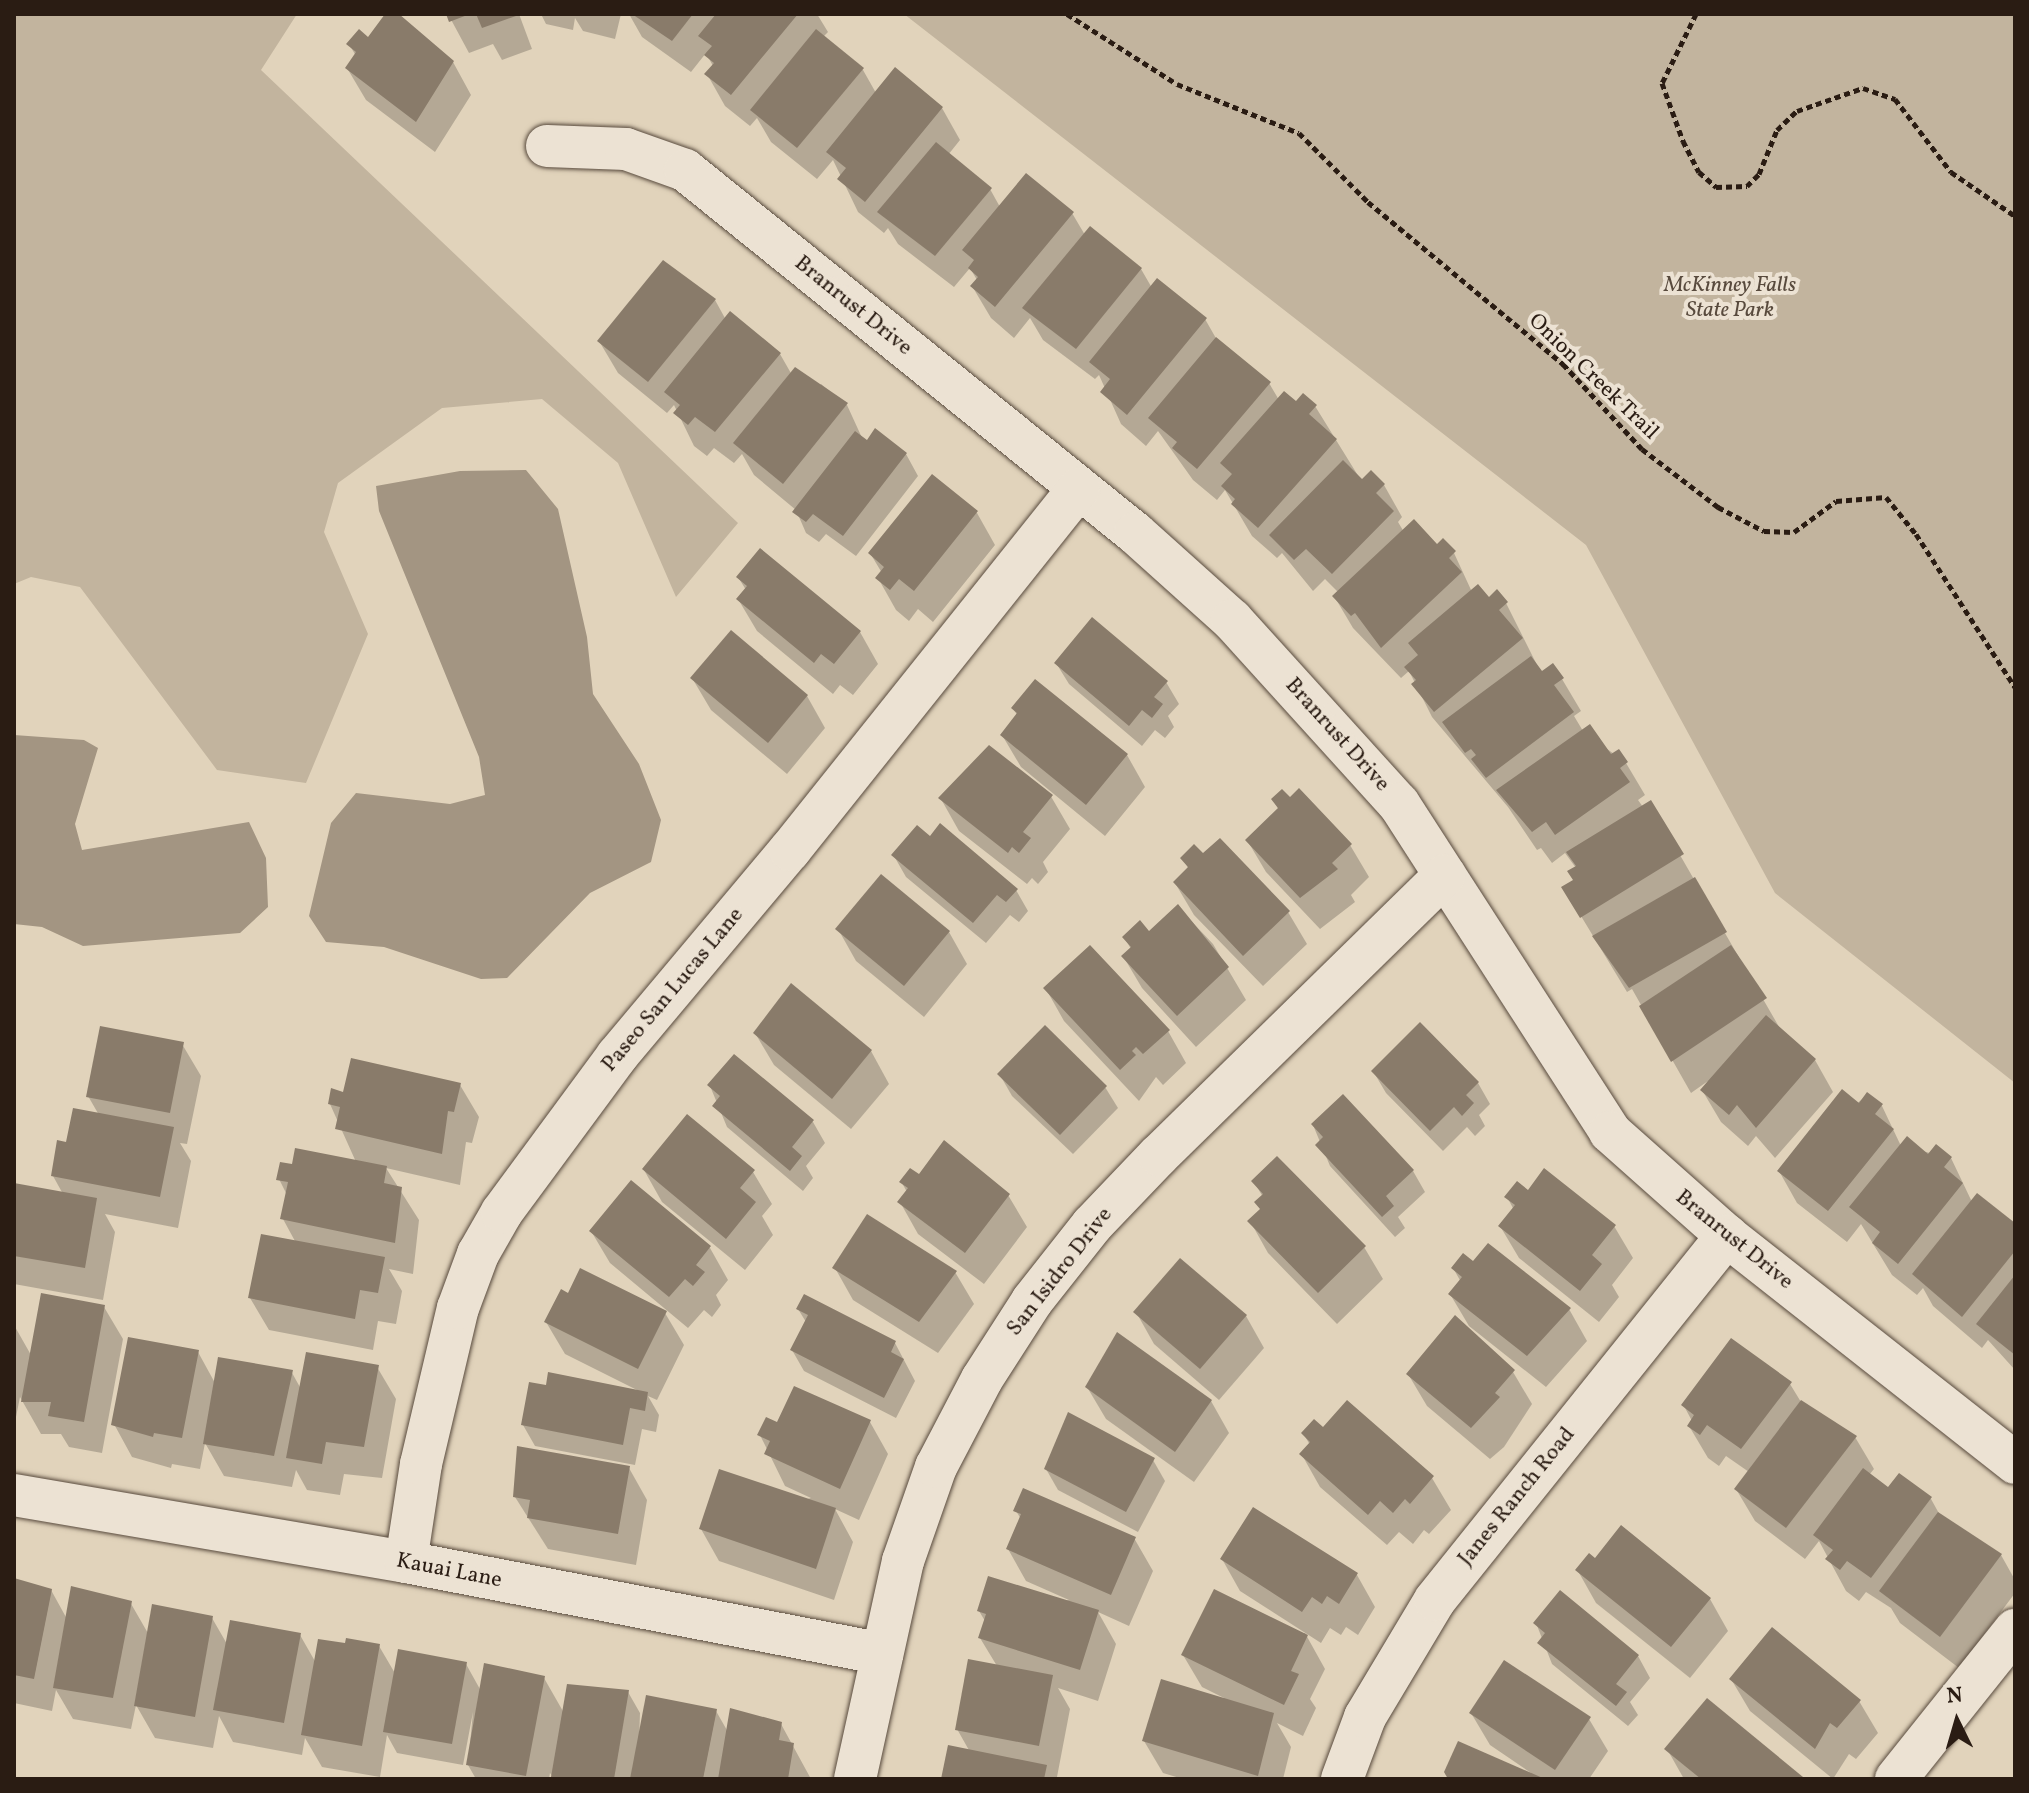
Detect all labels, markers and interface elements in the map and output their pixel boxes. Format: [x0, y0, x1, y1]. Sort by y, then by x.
street label: Branrust Drive [789, 250, 917, 362]
park label: McKinney Falls State Park [1664, 272, 1796, 324]
street label: Onion Creek Trail [1522, 308, 1664, 446]
street label: Branrust Drive [1279, 673, 1395, 797]
street label: Paseo San Lucas Lane [597, 902, 749, 1078]
street label: Branrust Drive [1670, 1184, 1798, 1296]
street label: San Isidro Drive [1002, 1202, 1118, 1342]
street label: Janes Ranch Road [1453, 1422, 1581, 1572]
street label: Kauai Lane [394, 1548, 504, 1594]
text: N [1946, 1680, 1964, 1713]
north arrow [1917, 1681, 1997, 1761]

